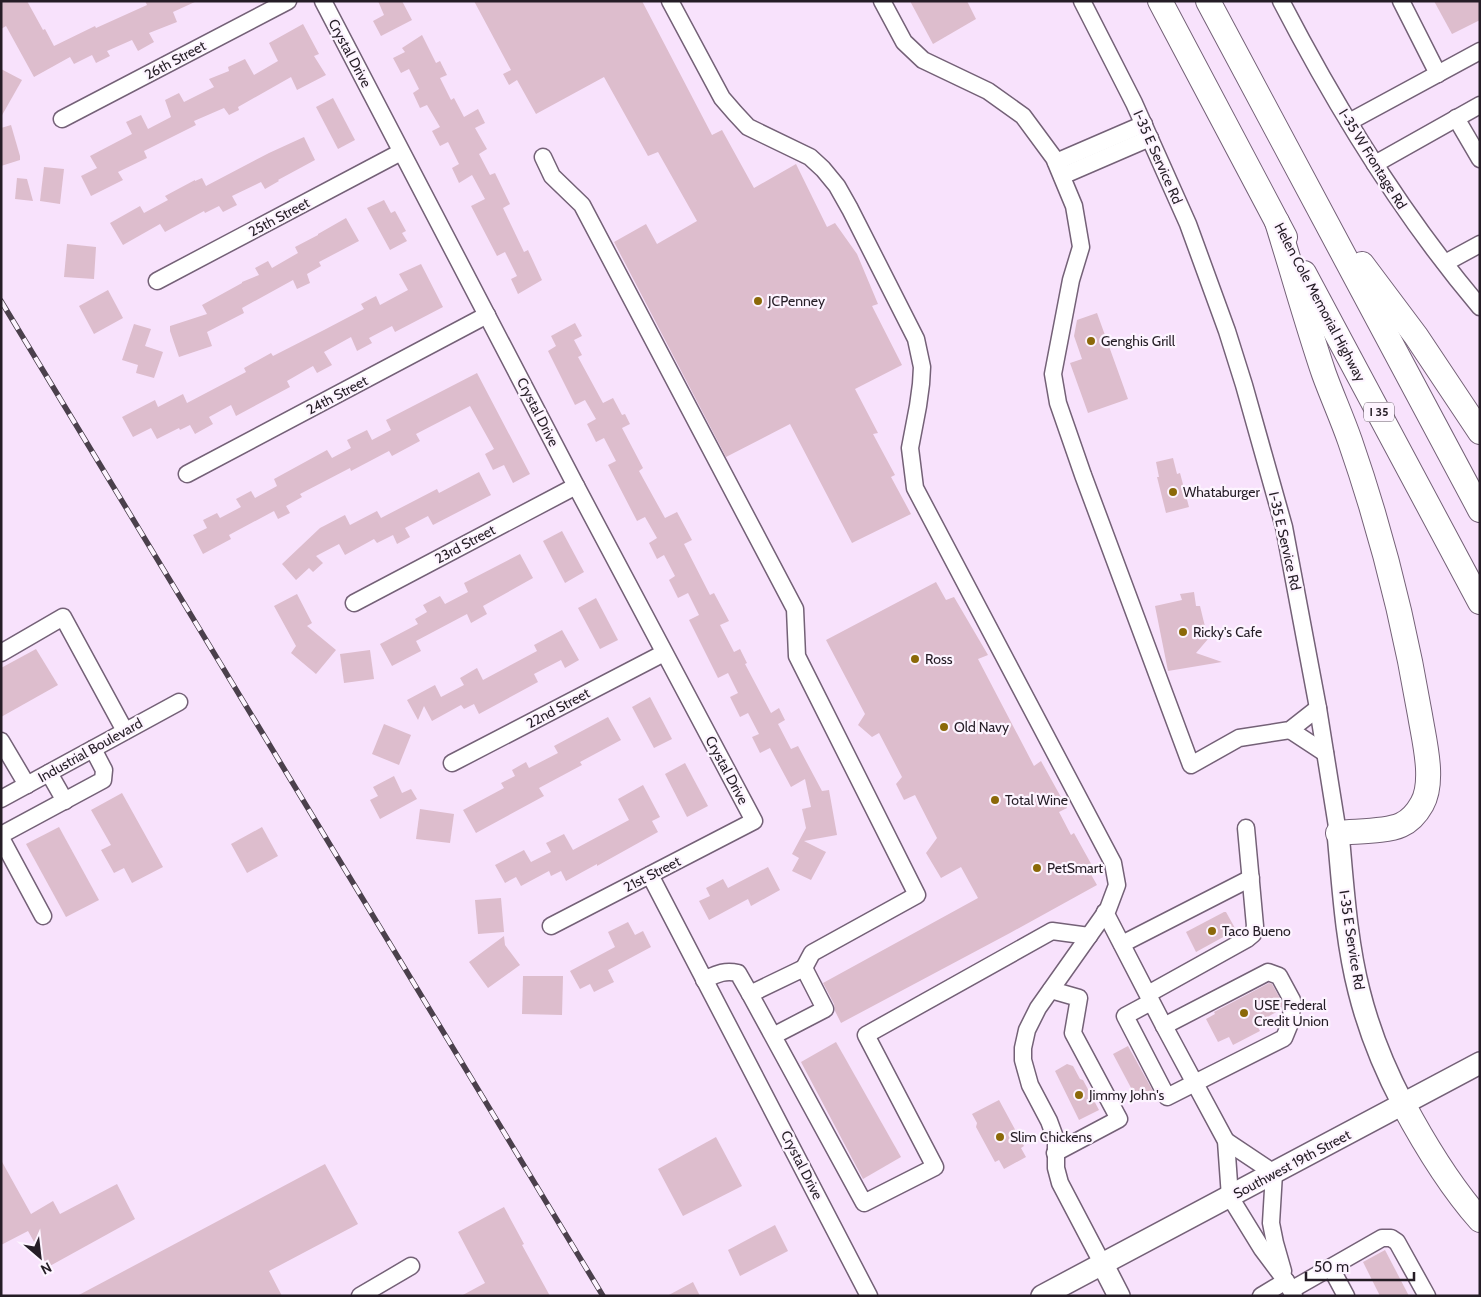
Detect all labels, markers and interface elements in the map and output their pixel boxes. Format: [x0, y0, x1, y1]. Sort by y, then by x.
street label: Crystal Drive [324, 16, 376, 90]
street label: 26th Street [141, 36, 209, 84]
street label: I-35 W Frontage Rd [1335, 105, 1411, 213]
street label: I-35 E Service Rd [1129, 107, 1187, 207]
street label: 25th Street [245, 193, 313, 241]
street label: Helen Cole Memorial Highway [1270, 219, 1370, 385]
place label: JCPenney [767, 292, 825, 310]
marker: JCPenney [752, 295, 764, 307]
place label: Genghis Grill [1101, 332, 1176, 350]
marker: Genghis Grill [1085, 335, 1097, 347]
street label: 24th Street [303, 371, 371, 419]
street label: Crystal Drive [513, 374, 563, 450]
road number: I 35 [1364, 402, 1394, 422]
place label: Whataburger [1183, 483, 1260, 501]
marker: Whataburger [1167, 486, 1179, 498]
street label: I-35 E Service Rd [1265, 490, 1305, 592]
street label: 23rd Street [432, 520, 499, 567]
place label: Ricky's Cafe [1193, 623, 1262, 641]
marker: Ricky's Cafe [1177, 626, 1189, 638]
place label: Ross [925, 650, 953, 668]
marker: Ross [909, 653, 921, 665]
street label: 22nd Street [523, 684, 593, 732]
street label: Industrial Boulevard [35, 714, 145, 786]
place label: Old Navy [954, 718, 1009, 736]
marker: Old Navy [938, 721, 950, 733]
street label: Crystal Drive [701, 733, 753, 807]
place label: Total Wine [1005, 791, 1068, 809]
marker: Total Wine [989, 794, 1001, 806]
street label: 21st Street [620, 852, 684, 896]
place label: PetSmart [1047, 859, 1103, 877]
marker: PetSmart [1031, 862, 1043, 874]
street label: I-35 E Service Rd [1335, 889, 1369, 991]
place label: Taco Bueno [1222, 922, 1291, 940]
marker: Taco Bueno [1206, 925, 1218, 937]
place label: USE Federal Credit Union [1254, 996, 1329, 1030]
marker: USE Federal Credit Union [1238, 1007, 1250, 1019]
place label: Jimmy John's [1088, 1086, 1164, 1104]
marker: Jimmy John's [1073, 1089, 1085, 1101]
street label: Southwest 19th Street [1230, 1125, 1354, 1203]
street label: Crystal Drive [777, 1127, 827, 1203]
place label: Slim Chickens [1010, 1128, 1092, 1146]
marker: Slim Chickens [994, 1131, 1006, 1143]
north arrow [15, 1232, 65, 1282]
scale bar [1306, 1250, 1414, 1282]
text: N [38, 1258, 55, 1279]
text: 50 m [1314, 1258, 1349, 1276]

